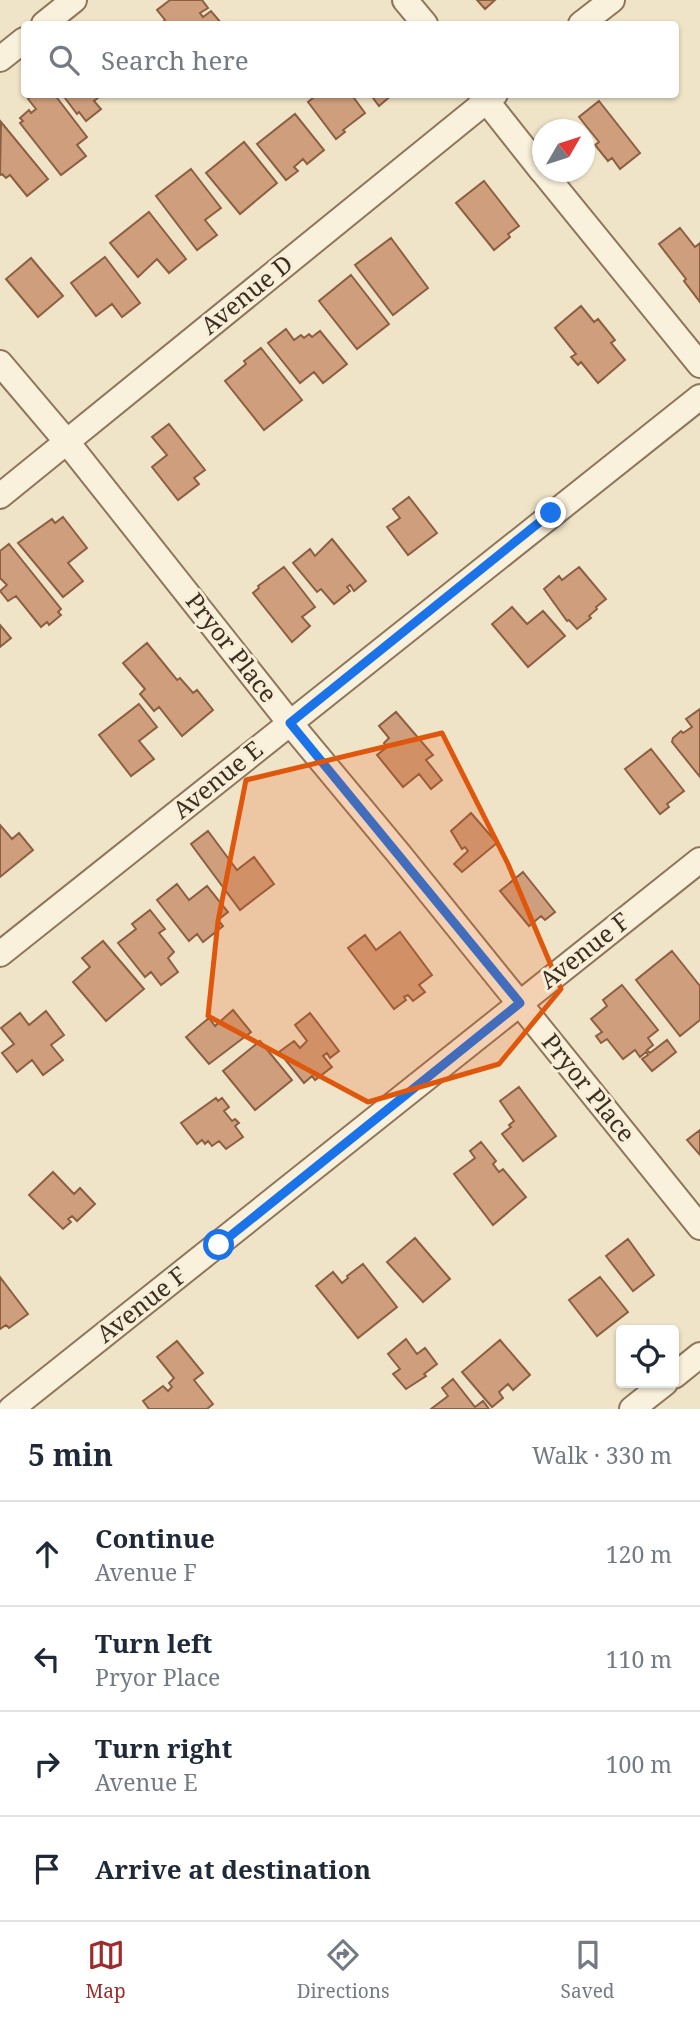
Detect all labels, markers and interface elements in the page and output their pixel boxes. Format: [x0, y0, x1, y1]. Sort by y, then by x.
search box [21, 21, 679, 98]
icon: search [45, 41, 83, 79]
text: Search here [101, 42, 249, 78]
north arrow [532, 119, 595, 182]
street label: Avenue D [193, 247, 299, 341]
route end [535, 497, 566, 528]
street label: Pryor Place [179, 585, 285, 709]
street label: Avenue E [165, 732, 269, 825]
street label: Avenue F [532, 904, 636, 996]
street label: Pryor Place [535, 1026, 643, 1148]
route start [203, 1229, 234, 1260]
street label: Avenue F [89, 1258, 193, 1350]
map controls [616, 1325, 679, 1388]
button: locate [616, 1325, 679, 1388]
text: 5 min [28, 1434, 113, 1475]
text: Walk · 330 m [532, 1439, 672, 1471]
text: Continue [95, 1520, 215, 1556]
icon: ahead [28, 1535, 66, 1573]
text: 120 m [606, 1538, 672, 1570]
text: Avenue F [95, 1556, 197, 1588]
text: Turn left [95, 1625, 212, 1661]
icon: left [28, 1640, 66, 1678]
text: 110 m [606, 1643, 672, 1675]
text: Pryor Place [95, 1661, 220, 1693]
text: Turn right [95, 1730, 232, 1766]
icon: right [28, 1745, 66, 1783]
text: 100 m [606, 1748, 672, 1780]
text: Avenue E [95, 1766, 198, 1798]
icon: arrive [28, 1850, 66, 1888]
text: Arrive at destination [95, 1851, 371, 1887]
tab: Map [86, 1936, 126, 2004]
tab: Directions [297, 1936, 390, 2004]
tab: Saved [561, 1936, 614, 2004]

